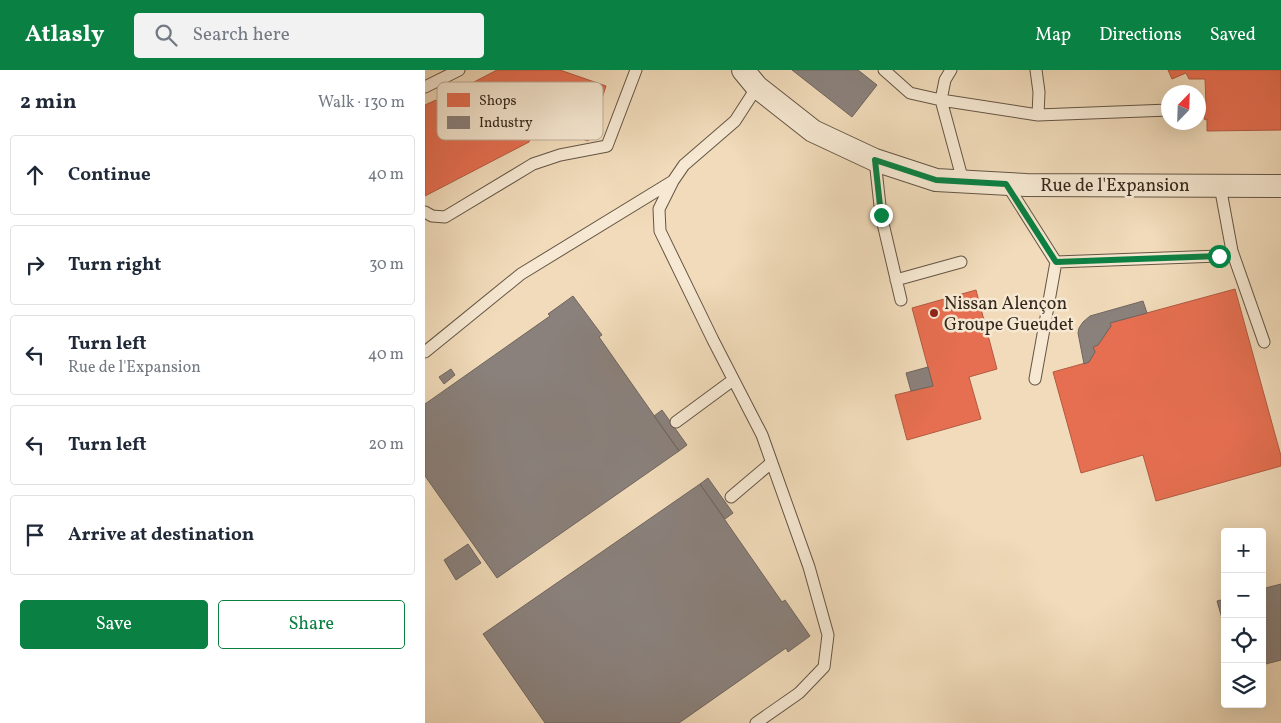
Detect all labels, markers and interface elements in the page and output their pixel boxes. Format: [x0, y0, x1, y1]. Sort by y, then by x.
search box [134, 13, 484, 58]
text: Atlasly [25, 18, 104, 52]
icon: search [152, 21, 180, 49]
text: Search here [192, 22, 290, 48]
text: Map [1035, 23, 1071, 48]
text: Directions [1099, 23, 1182, 48]
text: Saved [1210, 23, 1256, 48]
legend [437, 82, 603, 140]
north arrow [1161, 85, 1206, 130]
text: 2 min [20, 88, 77, 117]
text: Walk · 130 m [318, 92, 405, 114]
text: Shops [479, 92, 517, 111]
text: Industry [479, 114, 533, 133]
icon: ahead [21, 161, 49, 189]
text: Continue [68, 162, 151, 188]
text: 40 m [368, 164, 404, 186]
street label: Rue de l'Expansion [1040, 174, 1190, 199]
route end [870, 204, 893, 227]
route start [1208, 245, 1231, 268]
icon: right [21, 251, 49, 279]
text: Turn right [68, 252, 161, 278]
text: 30 m [369, 254, 404, 276]
place label: Nissan Alençon Groupe Gueudet [944, 292, 1074, 338]
marker: Nissan Alençon Groupe Gueudet [928, 307, 940, 319]
text: Turn left [68, 331, 147, 357]
icon: left [21, 341, 49, 369]
text: 40 m [368, 344, 404, 366]
text: Rue de l'Expansion [68, 357, 201, 379]
icon: left [21, 431, 49, 459]
text: Turn left [68, 432, 147, 458]
text: 20 m [369, 434, 404, 456]
icon: arrive [21, 521, 49, 549]
text: Arrive at destination [68, 522, 254, 548]
map controls [1221, 528, 1266, 708]
button: + [1221, 528, 1266, 573]
button: − [1221, 573, 1266, 618]
button: Save [20, 600, 208, 649]
button: Share [218, 600, 405, 649]
button: locate [1221, 618, 1266, 663]
button: layers [1221, 663, 1266, 708]

